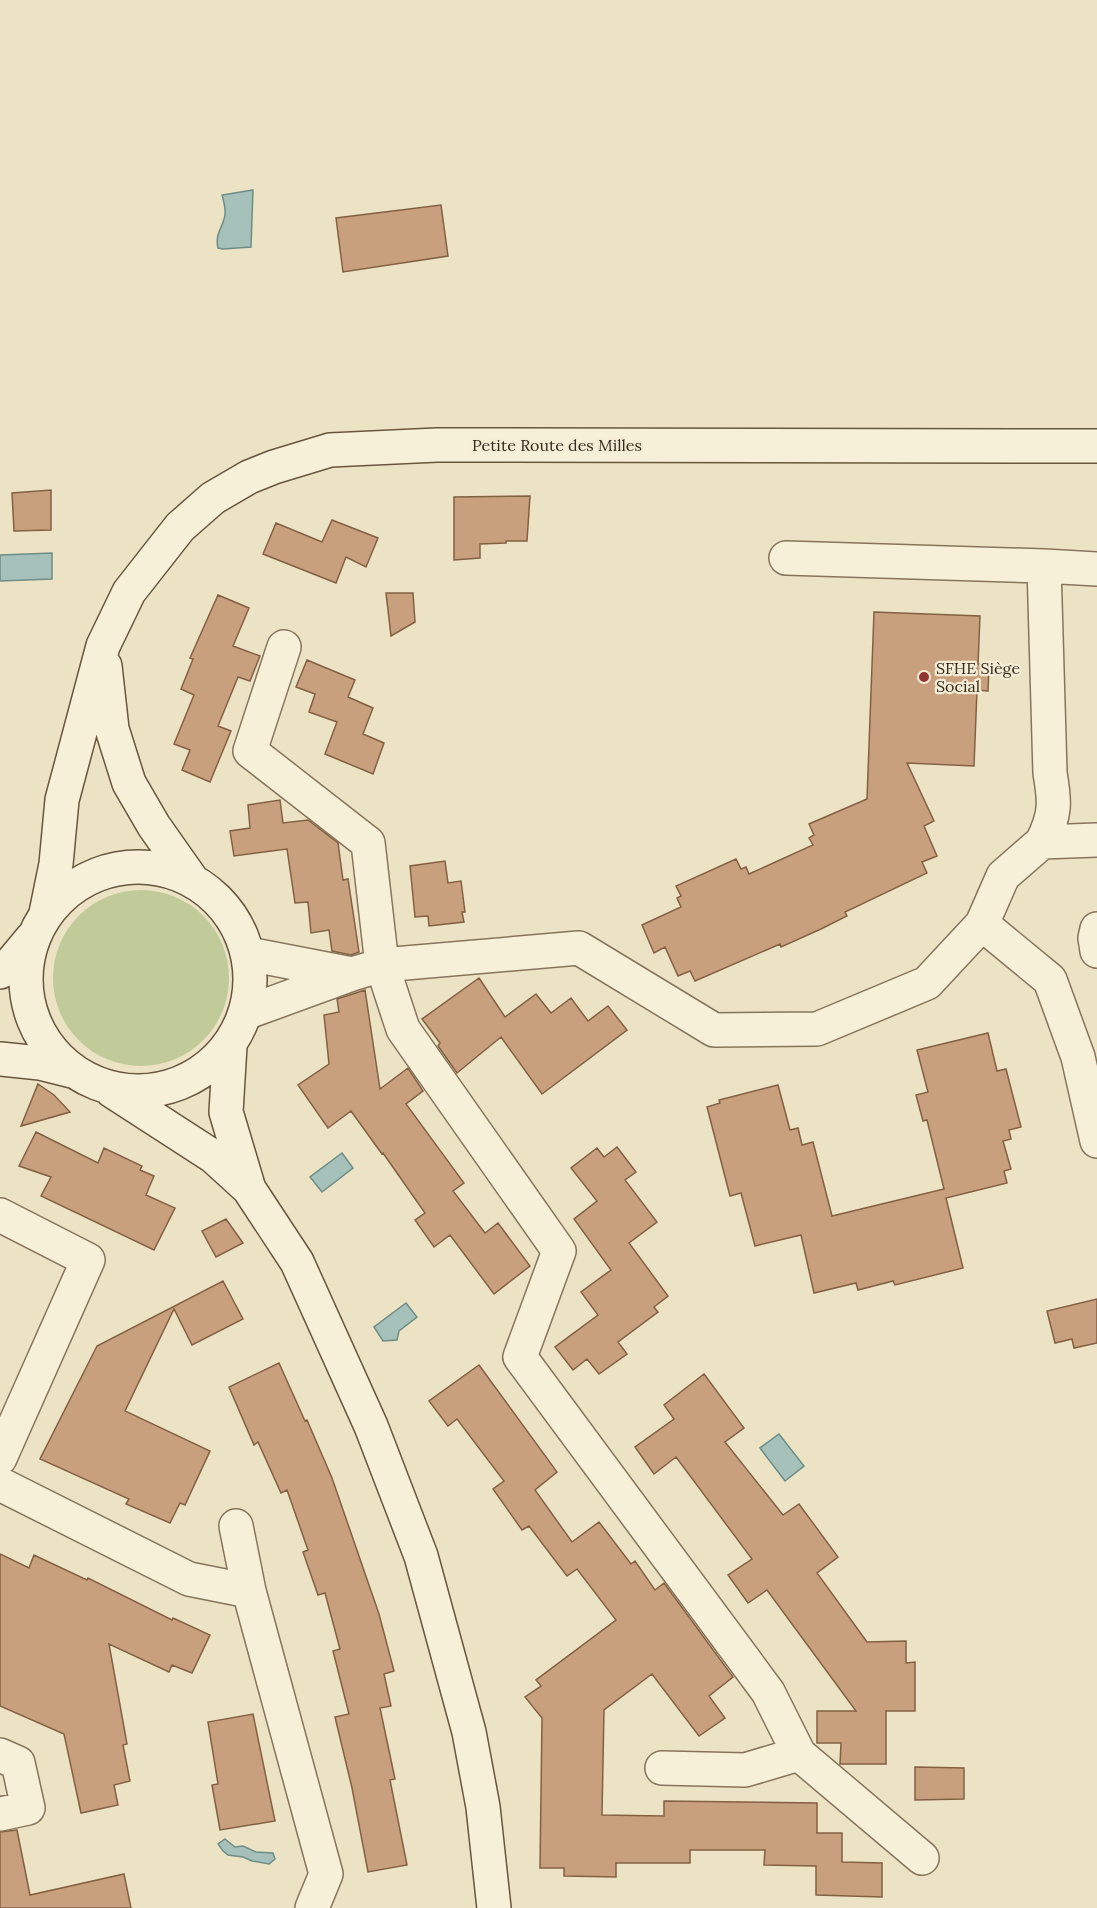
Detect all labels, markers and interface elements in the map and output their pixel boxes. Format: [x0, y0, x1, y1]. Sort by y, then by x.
street label: Petite Route des Milles [472, 435, 642, 455]
place label: SFHE Siège Social [936, 658, 1020, 696]
marker: SFHE Siège Social [917, 670, 931, 684]

